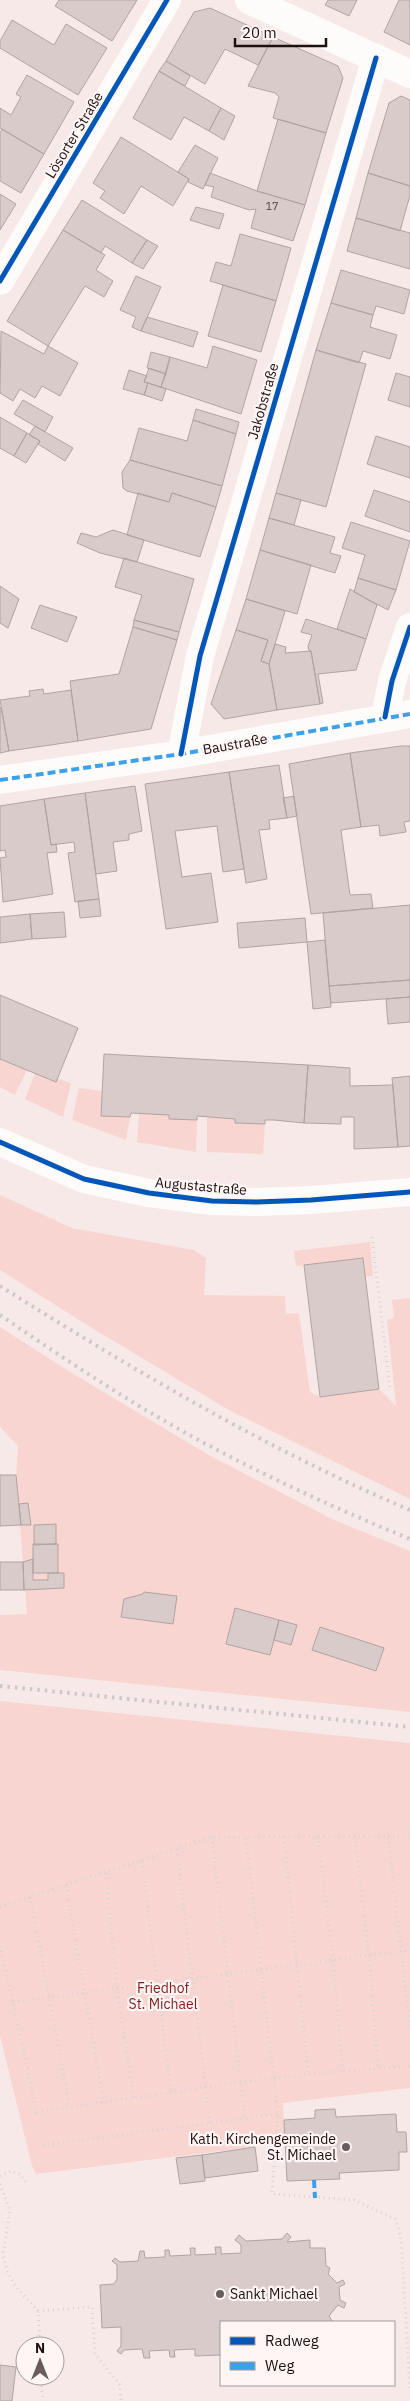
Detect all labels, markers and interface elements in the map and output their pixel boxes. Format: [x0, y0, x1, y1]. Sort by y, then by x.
scale bar [235, 15, 326, 47]
text: 20 m [242, 23, 277, 42]
street label: Lösorter Straße [41, 88, 107, 182]
house number: 17 [265, 199, 279, 213]
street label: Jakobstraße [244, 360, 283, 441]
street label: Baustraße [201, 729, 269, 759]
street label: Augustastraße [154, 1173, 248, 1199]
park label: Friedhof St. Michael [129, 1979, 198, 2013]
place label: Kath. Kirchengemeinde St. Michael [190, 2130, 336, 2164]
marker: Kath. Kirchengemeinde St. Michael [340, 2141, 352, 2153]
place label: Sankt Michael [230, 2285, 318, 2303]
marker: Sankt Michael [214, 2288, 226, 2300]
legend [220, 2321, 395, 2386]
text: Radweg [265, 2331, 319, 2350]
north arrow [15, 2336, 65, 2386]
text: N [35, 2339, 45, 2357]
text: Weg [265, 2356, 294, 2375]

